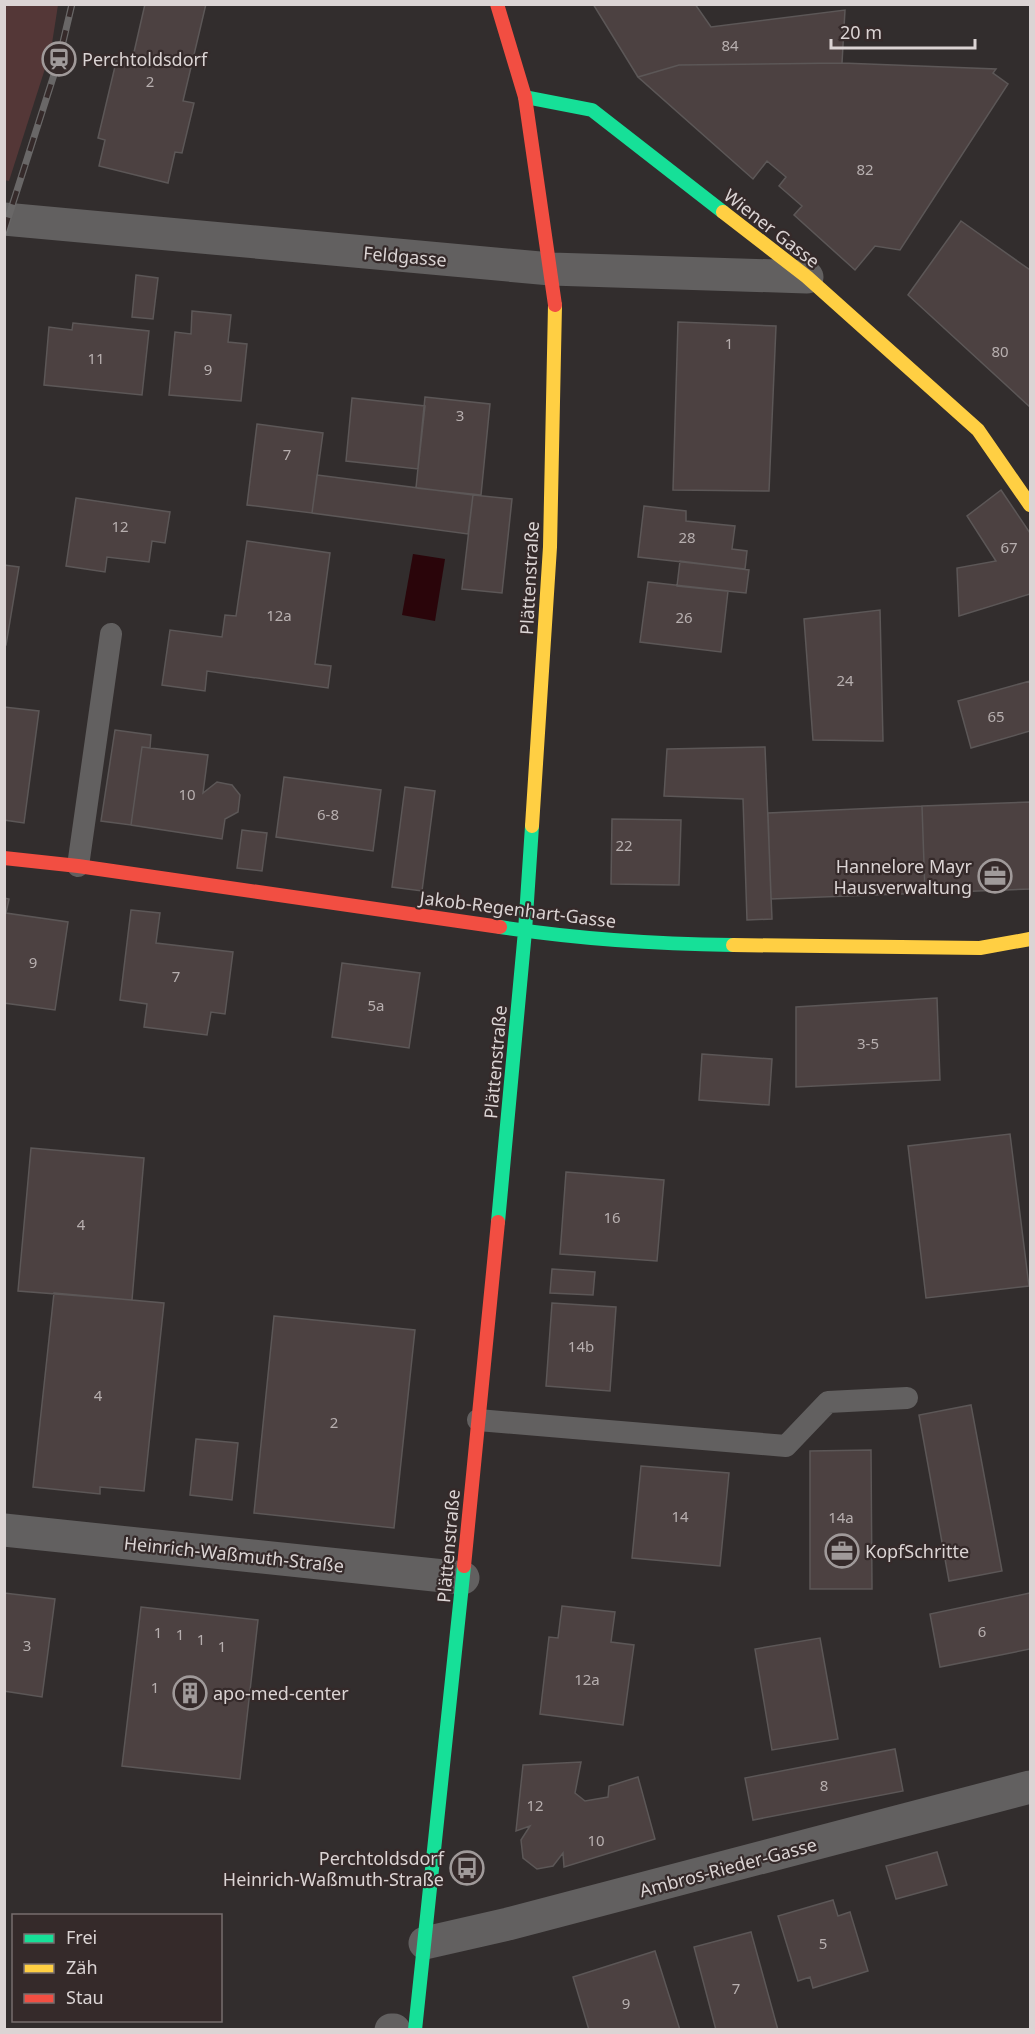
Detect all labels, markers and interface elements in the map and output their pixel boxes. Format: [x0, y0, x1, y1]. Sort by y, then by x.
scale bar [831, 12, 975, 50]
text: 20 m [840, 20, 882, 44]
house number: 84 [721, 35, 739, 55]
station icon: Perchtoldsdorf [41, 41, 77, 77]
place label: Perchtoldsdorf [82, 47, 208, 71]
house number: 2 [146, 71, 154, 91]
house number: 82 [856, 159, 874, 179]
street label: Wiener Gasse [719, 183, 825, 273]
street label: Feldgasse [362, 240, 448, 272]
house number: 1 [725, 333, 733, 353]
house number: 80 [991, 341, 1009, 361]
house number: 11 [87, 348, 105, 368]
house number: 9 [204, 359, 212, 379]
house number: 3 [456, 405, 464, 425]
house number: 7 [283, 444, 291, 464]
house number: 12 [111, 516, 129, 536]
street label: Plättenstraße [514, 521, 544, 635]
house number: 28 [678, 527, 696, 547]
house number: 67 [1000, 537, 1018, 557]
house number: 12a [266, 605, 292, 625]
house number: 26 [675, 607, 693, 627]
house number: 24 [836, 670, 854, 690]
house number: 65 [987, 706, 1005, 726]
house number: 10 [178, 784, 196, 804]
house number: 6-8 [317, 804, 339, 824]
house number: 22 [615, 835, 633, 855]
place label: Hannelore Mayr Hausverwaltung [833, 854, 973, 899]
office icon: Hannelore Mayr Hausverwaltung [977, 858, 1013, 894]
street label: Jakob-Regenhart-Gasse [416, 885, 618, 933]
house number: 9 [29, 952, 37, 972]
house number: 7 [172, 966, 180, 986]
house number: 5a [368, 995, 385, 1015]
street label: Plättenstraße [478, 1004, 512, 1120]
house number: 3-5 [857, 1033, 879, 1053]
house number: 16 [603, 1207, 621, 1227]
house number: 4 [77, 1214, 86, 1234]
house number: 14b [568, 1336, 594, 1356]
house number: 4 [94, 1385, 103, 1405]
house number: 2 [330, 1412, 338, 1432]
street label: Plättenstraße [431, 1488, 465, 1604]
house number: 14 [671, 1506, 689, 1526]
house number: 14a [828, 1507, 854, 1527]
street label: Heinrich-Waßmuth-Straße [123, 1531, 345, 1577]
office icon: KopfSchritte [824, 1533, 860, 1569]
place label: KopfSchritte [865, 1539, 969, 1563]
house number: 6 [978, 1621, 986, 1641]
house number: 1 [154, 1622, 162, 1642]
house number: 1 [176, 1624, 184, 1644]
house number: 1 [197, 1629, 205, 1649]
house number: 3 [23, 1635, 31, 1655]
house number: 1 [218, 1636, 226, 1656]
house number: 12a [574, 1669, 600, 1689]
building icon: apo-med-center [172, 1675, 208, 1711]
house number: 1 [151, 1677, 159, 1697]
place label: apo-med-center [213, 1681, 349, 1705]
house number: 8 [820, 1775, 828, 1795]
house number: 12 [526, 1795, 544, 1815]
house number: 10 [587, 1830, 605, 1850]
street label: Ambros-Rieder-Gasse [637, 1832, 819, 1902]
place label: Perchtoldsdorf Heinrich-Waßmuth-Straße [223, 1846, 445, 1891]
bus stop icon: Perchtoldsdorf Heinrich-Waßmuth-Straße [449, 1850, 485, 1886]
legend [12, 1914, 222, 2022]
text: Frei [66, 1925, 97, 1949]
house number: 5 [819, 1933, 827, 1953]
text: Zäh [66, 1955, 98, 1979]
house number: 7 [732, 1978, 740, 1998]
text: Stau [66, 1985, 104, 2009]
house number: 9 [622, 1993, 630, 2013]

